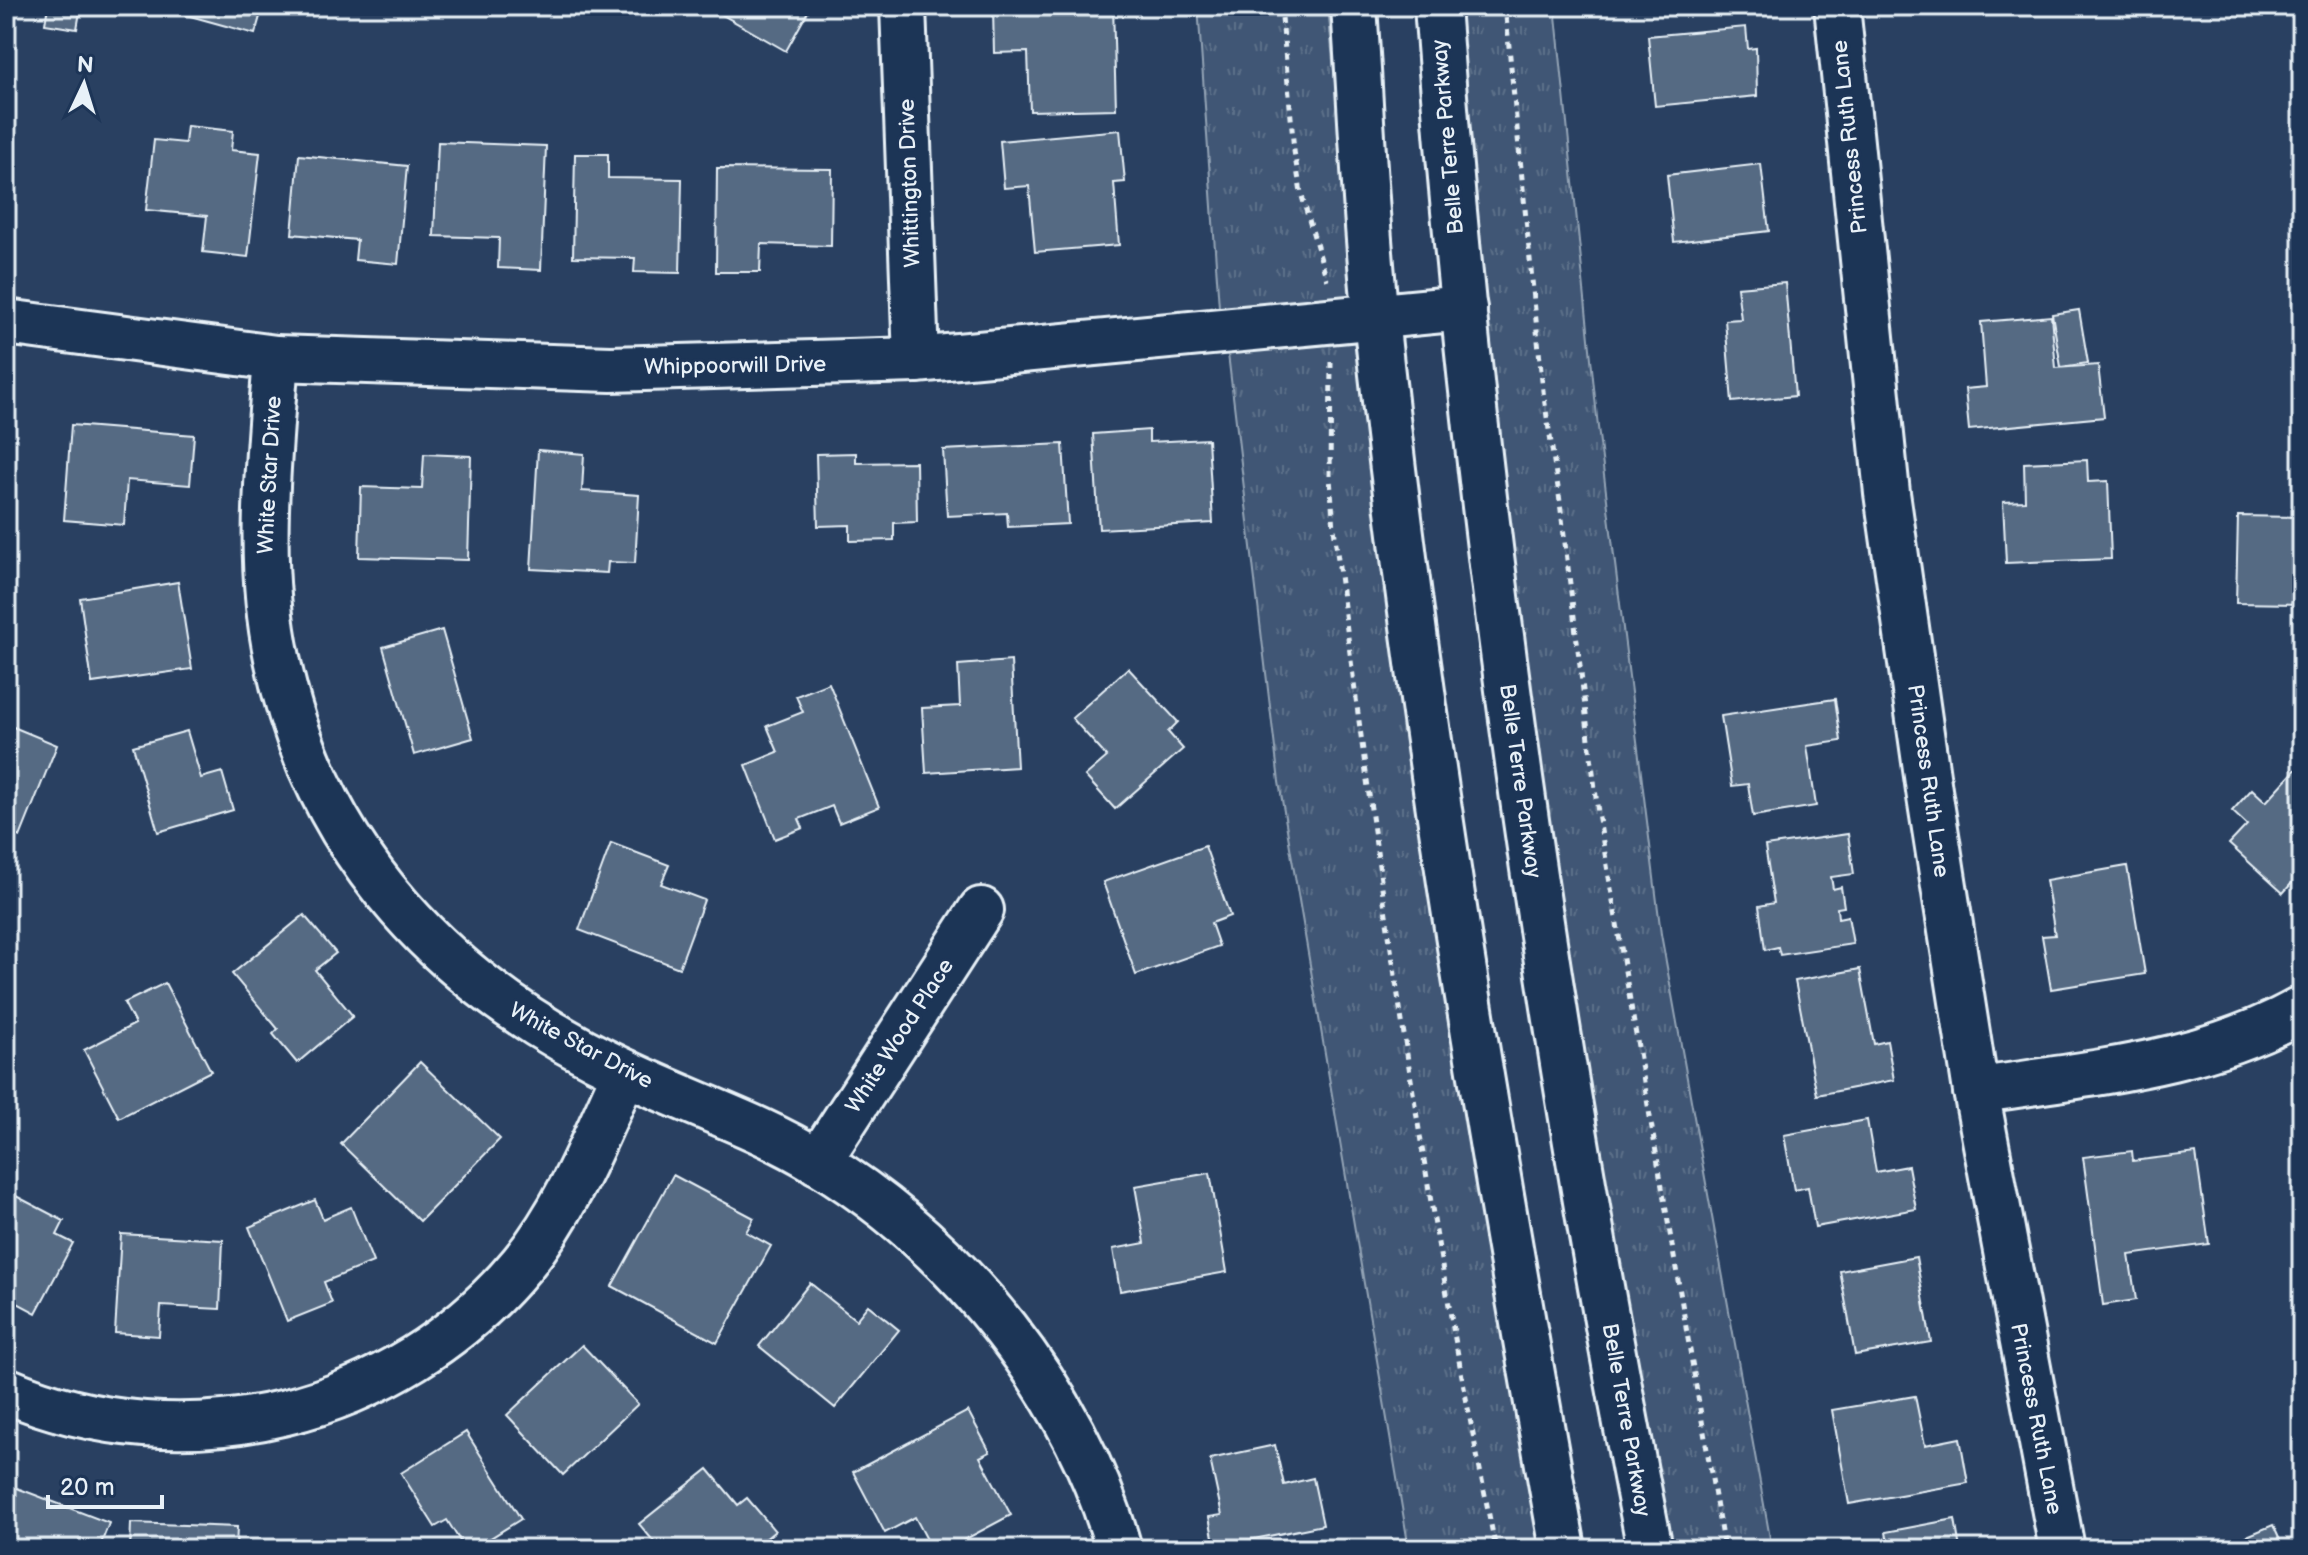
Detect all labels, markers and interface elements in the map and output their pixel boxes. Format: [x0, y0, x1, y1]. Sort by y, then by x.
street label: Belle Terre Parkway [1426, 38, 1470, 236]
street label: Princess Ruth Lane [1826, 39, 1874, 235]
north arrow [44, 44, 124, 124]
text: N [76, 52, 94, 80]
street label: Whittington Drive [894, 98, 926, 268]
street label: Whippoorwill Drive [644, 351, 826, 381]
street label: White Star Drive [252, 395, 288, 555]
street label: Belle Terre Parkway [1493, 682, 1547, 880]
street label: Princess Ruth Lane [1901, 683, 1955, 879]
street label: White Wood Place [840, 954, 960, 1118]
street label: White Star Drive [505, 997, 657, 1095]
street label: Belle Terre Parkway [1596, 1321, 1656, 1519]
street label: Princess Ruth Lane [2004, 1321, 2068, 1517]
scale bar [48, 1459, 162, 1509]
text: 20 m [60, 1473, 115, 1502]

